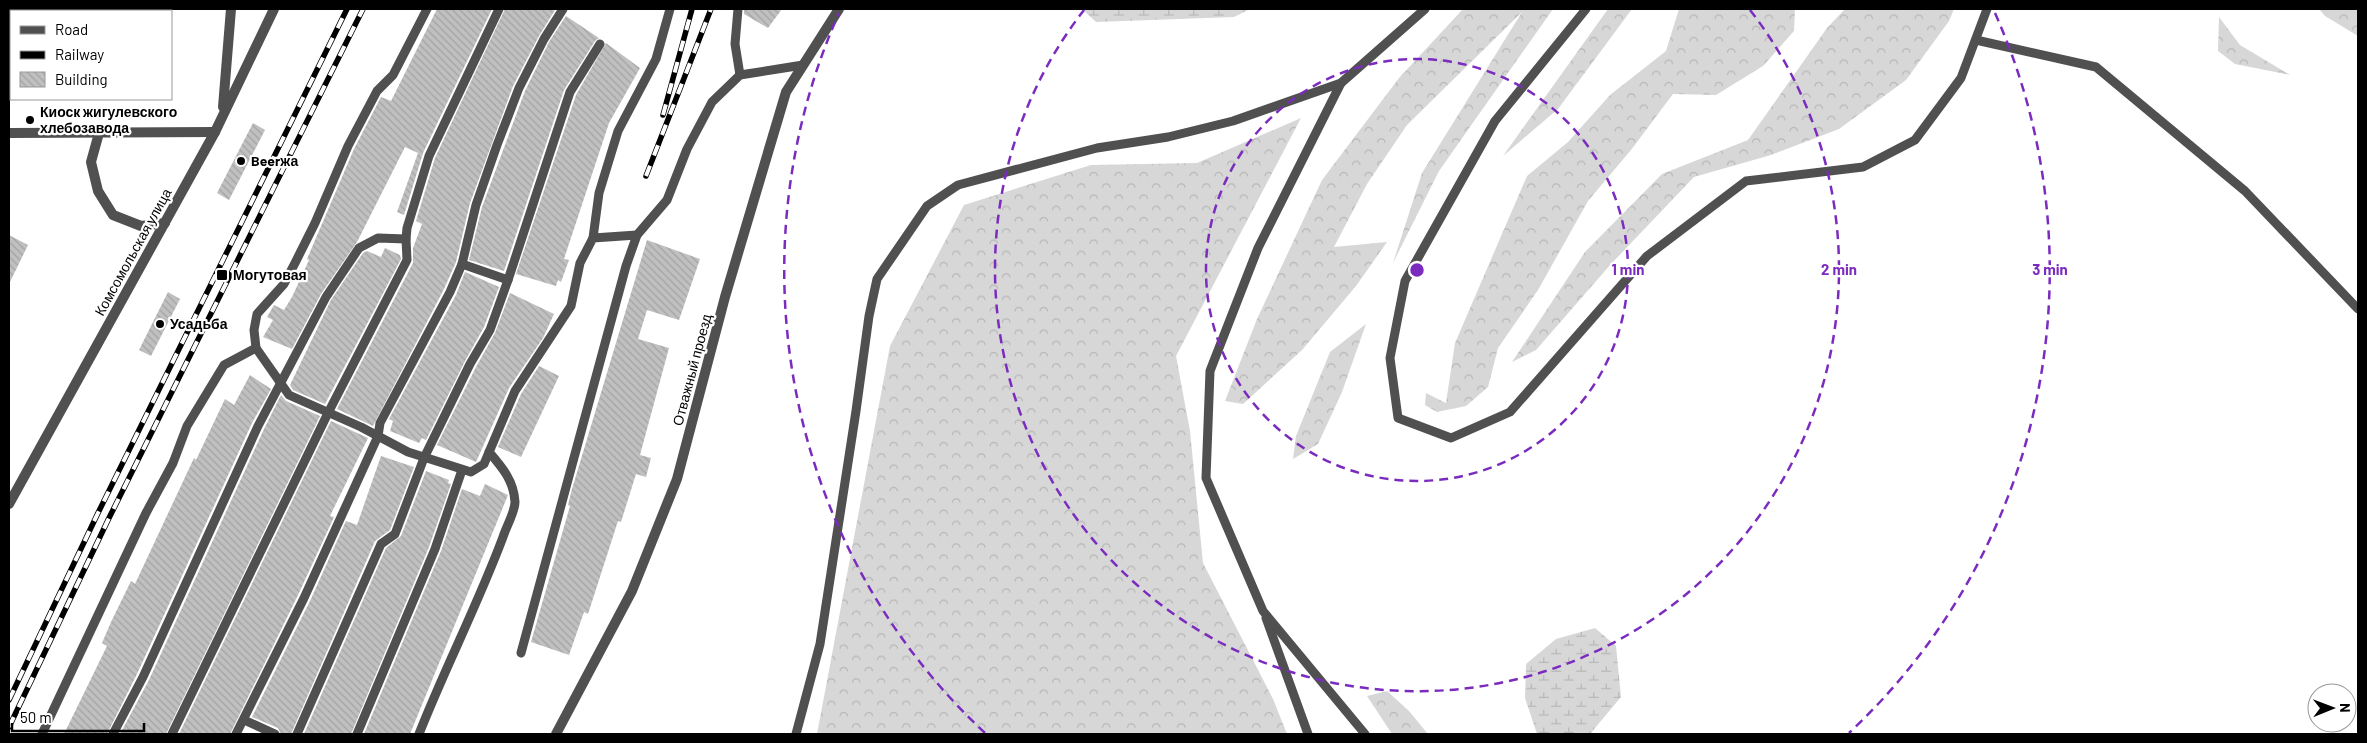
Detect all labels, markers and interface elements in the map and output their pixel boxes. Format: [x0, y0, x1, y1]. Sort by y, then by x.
legend [10, 10, 172, 100]
text: Road [55, 20, 88, 38]
text: Railway [55, 45, 104, 63]
text: Building [55, 70, 108, 88]
place label: Киоск жигулевского хлебозавода [40, 103, 177, 136]
marker: Киоск жигулевского хлебозавода [24, 114, 36, 126]
place label: Beerжа [251, 152, 298, 169]
marker: Beerжа [235, 155, 247, 167]
street label: Комсомольская улица [90, 185, 175, 318]
text: 1 min [1612, 260, 1644, 278]
text: 2 min [1821, 260, 1857, 278]
text: 3 min [2032, 260, 2068, 278]
centre of rings [1408, 261, 1426, 279]
place label: Могутовая [233, 266, 307, 283]
marker: Могутовая [215, 268, 229, 282]
street label: Отважный проезд [668, 312, 715, 428]
place label: Усадьба [170, 315, 228, 332]
marker: Усадьба [154, 318, 166, 330]
north arrow [2307, 683, 2357, 733]
scale bar [12, 700, 145, 732]
text: N [2337, 703, 2354, 713]
text: 50 m [20, 708, 52, 726]

